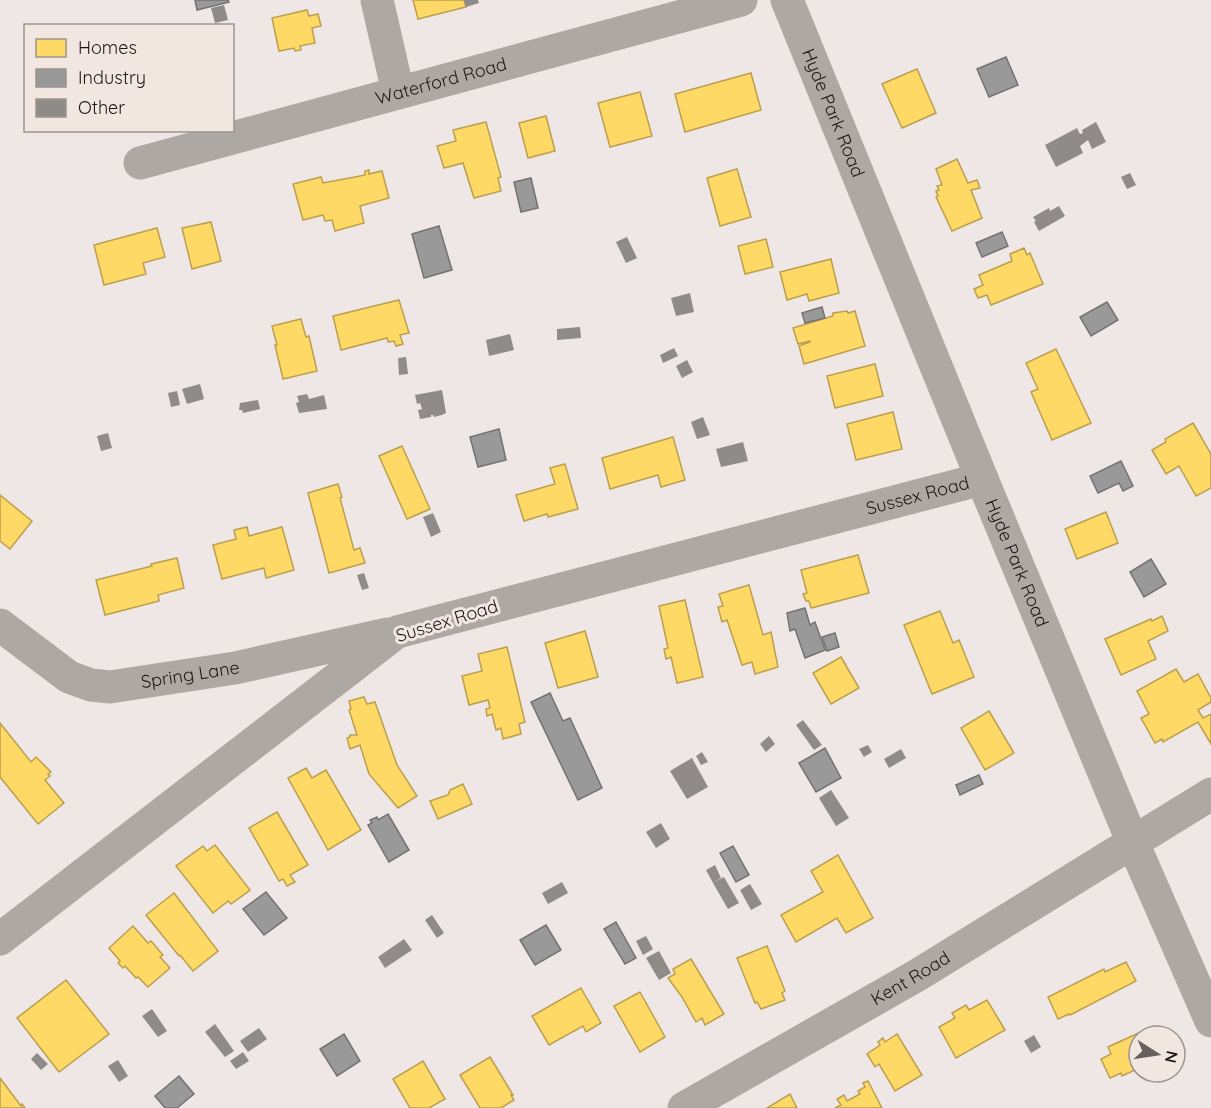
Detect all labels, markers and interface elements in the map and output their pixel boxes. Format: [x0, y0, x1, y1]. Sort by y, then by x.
legend [24, 24, 234, 132]
text: Homes [78, 36, 137, 59]
street label: Hyde Park Road [797, 45, 870, 181]
street label: Waterford Road [373, 52, 509, 110]
text: Industry [78, 66, 146, 89]
text: Other [78, 96, 125, 119]
street label: Sussex Road [863, 471, 972, 520]
street label: Hyde Park Road [980, 495, 1054, 630]
street label: Sussex Road [393, 594, 501, 647]
street label: Spring Lane [139, 655, 241, 693]
street label: Kent Road [867, 946, 954, 1010]
north arrow [1127, 1024, 1187, 1084]
text: N [1161, 1049, 1183, 1065]

